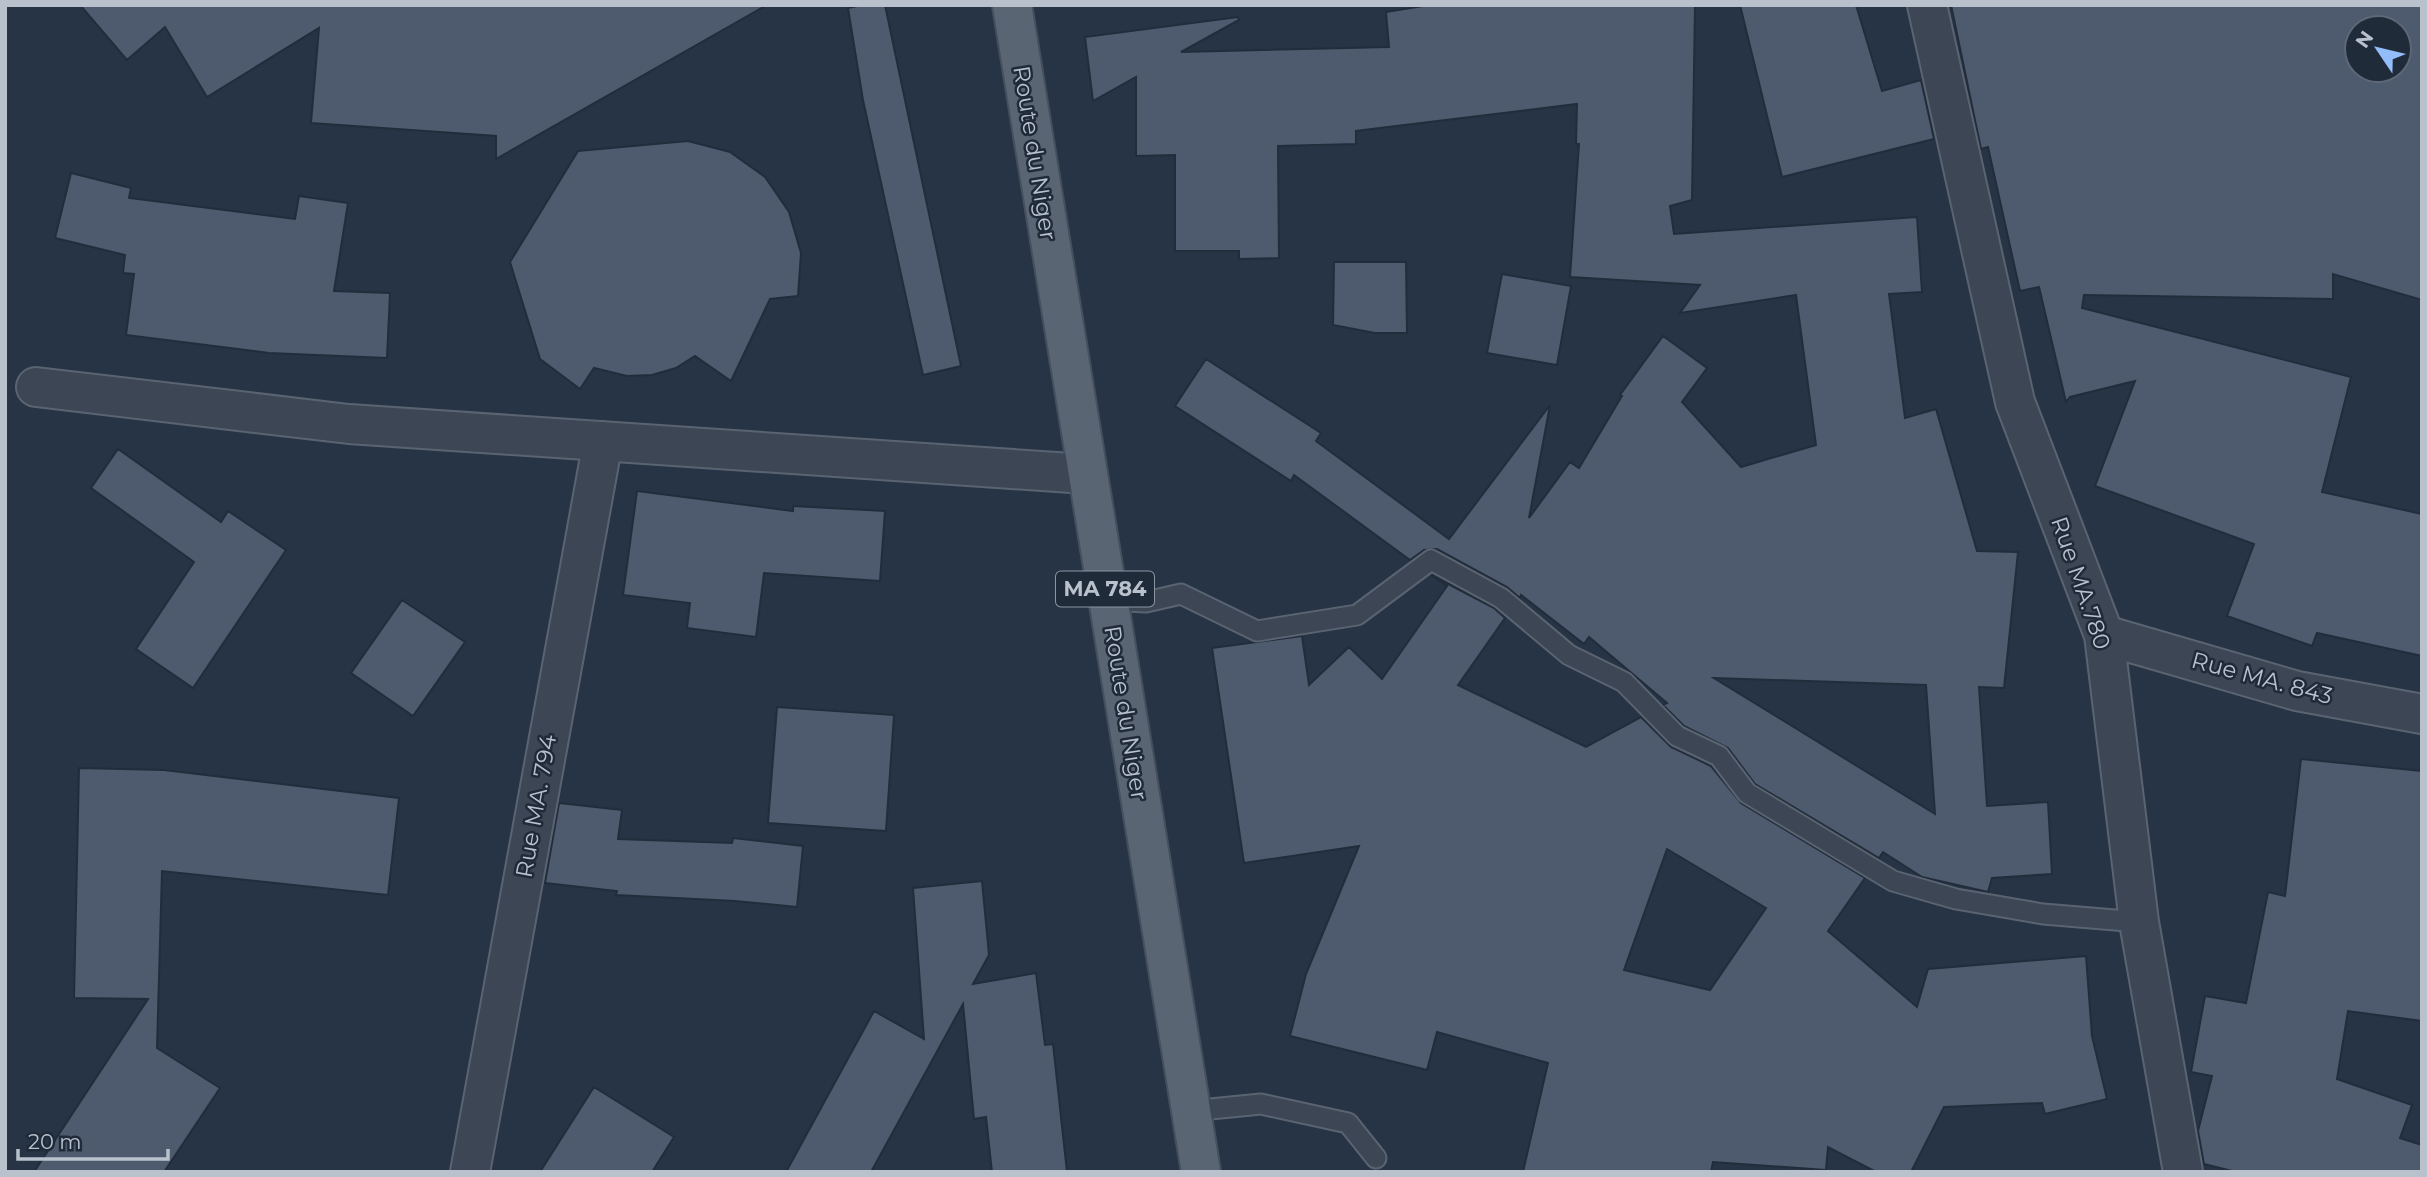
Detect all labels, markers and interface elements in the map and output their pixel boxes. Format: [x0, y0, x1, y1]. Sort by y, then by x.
north arrow [2343, 14, 2413, 84]
text: N [2351, 27, 2378, 52]
street label: Route du Niger [1007, 64, 1063, 242]
street label: Rue MA.780 [2045, 513, 2117, 653]
road number: MA 784 [1056, 572, 1154, 606]
street label: Route du Niger [1098, 624, 1154, 802]
street label: Rue MA. 843 [2189, 646, 2335, 710]
street label: Rue MA. 794 [510, 732, 562, 880]
scale bar [18, 1118, 168, 1162]
text: 20 m [28, 1129, 82, 1154]

